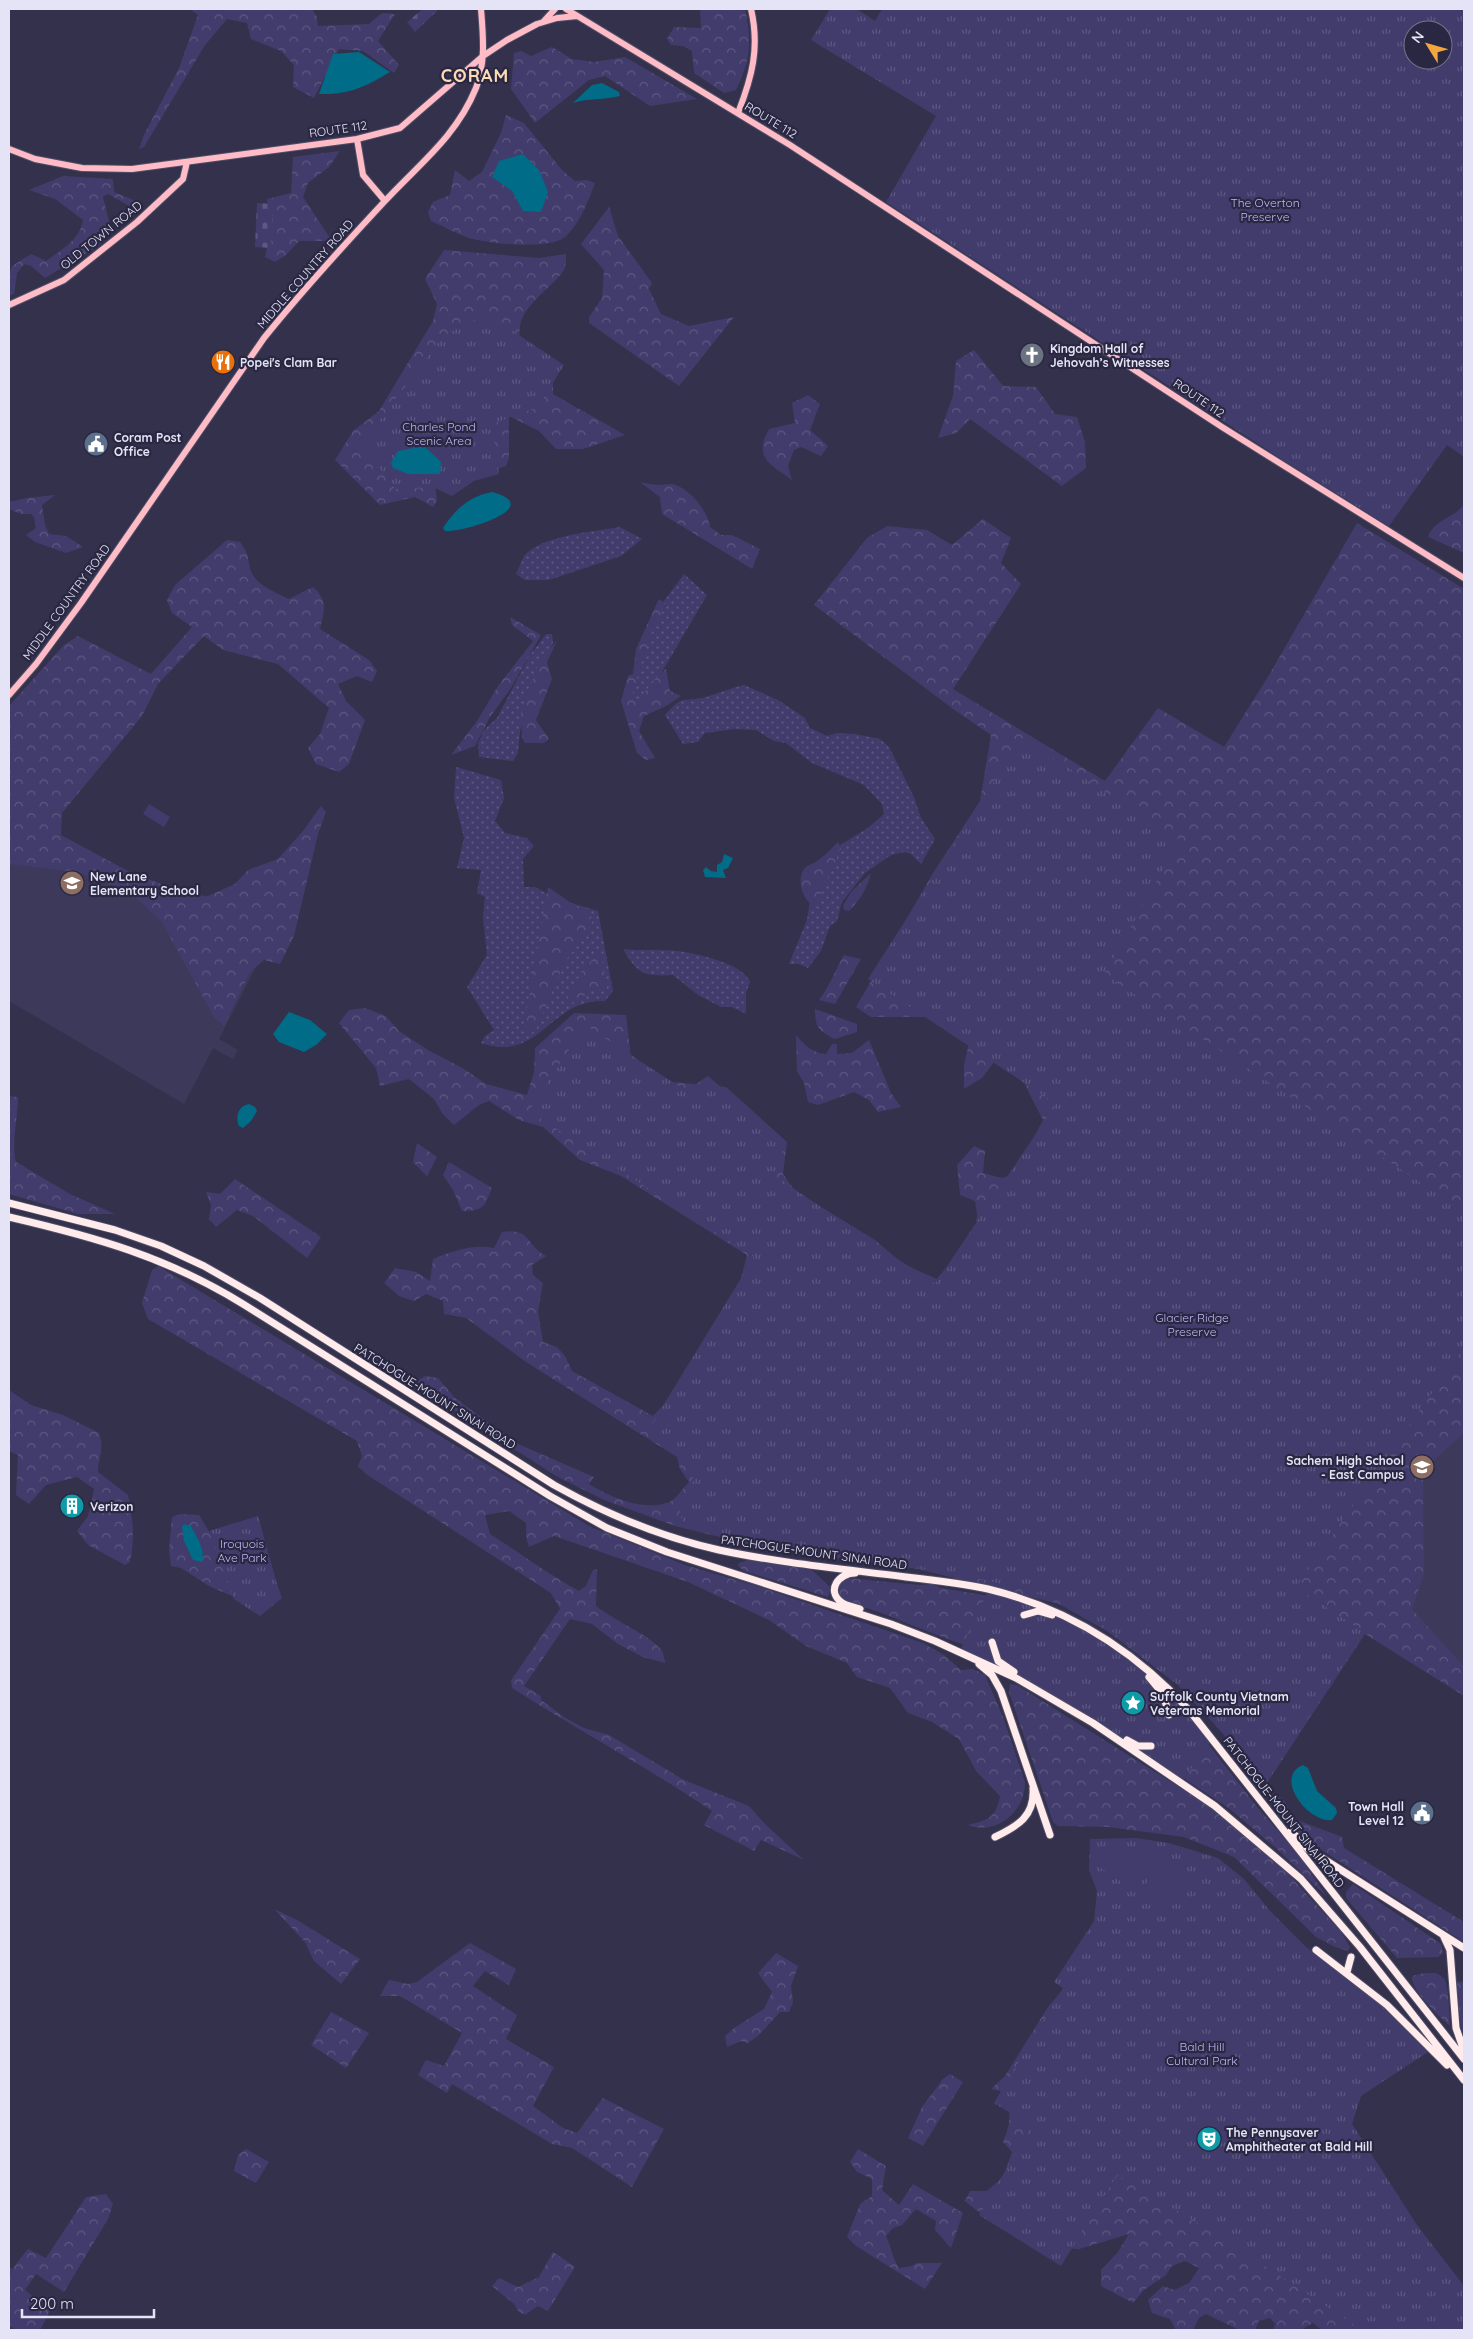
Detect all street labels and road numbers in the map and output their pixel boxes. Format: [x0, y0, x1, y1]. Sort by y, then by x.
street label: ROUTE 112 [742, 98, 800, 142]
street label: ROUTE 112 [308, 117, 368, 141]
street label: OLD TOWN ROAD [57, 197, 145, 273]
street label: MIDDLE COUNTRY ROAD [254, 216, 357, 332]
street label: ROUTE 112 [1171, 375, 1228, 421]
street label: MIDDLE COUNTRY ROAD [19, 541, 113, 663]
street label: PATCHOGUE-MOUNT SINAI ROAD [351, 1340, 519, 1452]
street label: PATCHOGUE-MOUNT SINAI ROAD [720, 1532, 908, 1573]
street label: PATCHOGUE-MOUNT SINAI ROAD [1220, 1733, 1348, 1891]

